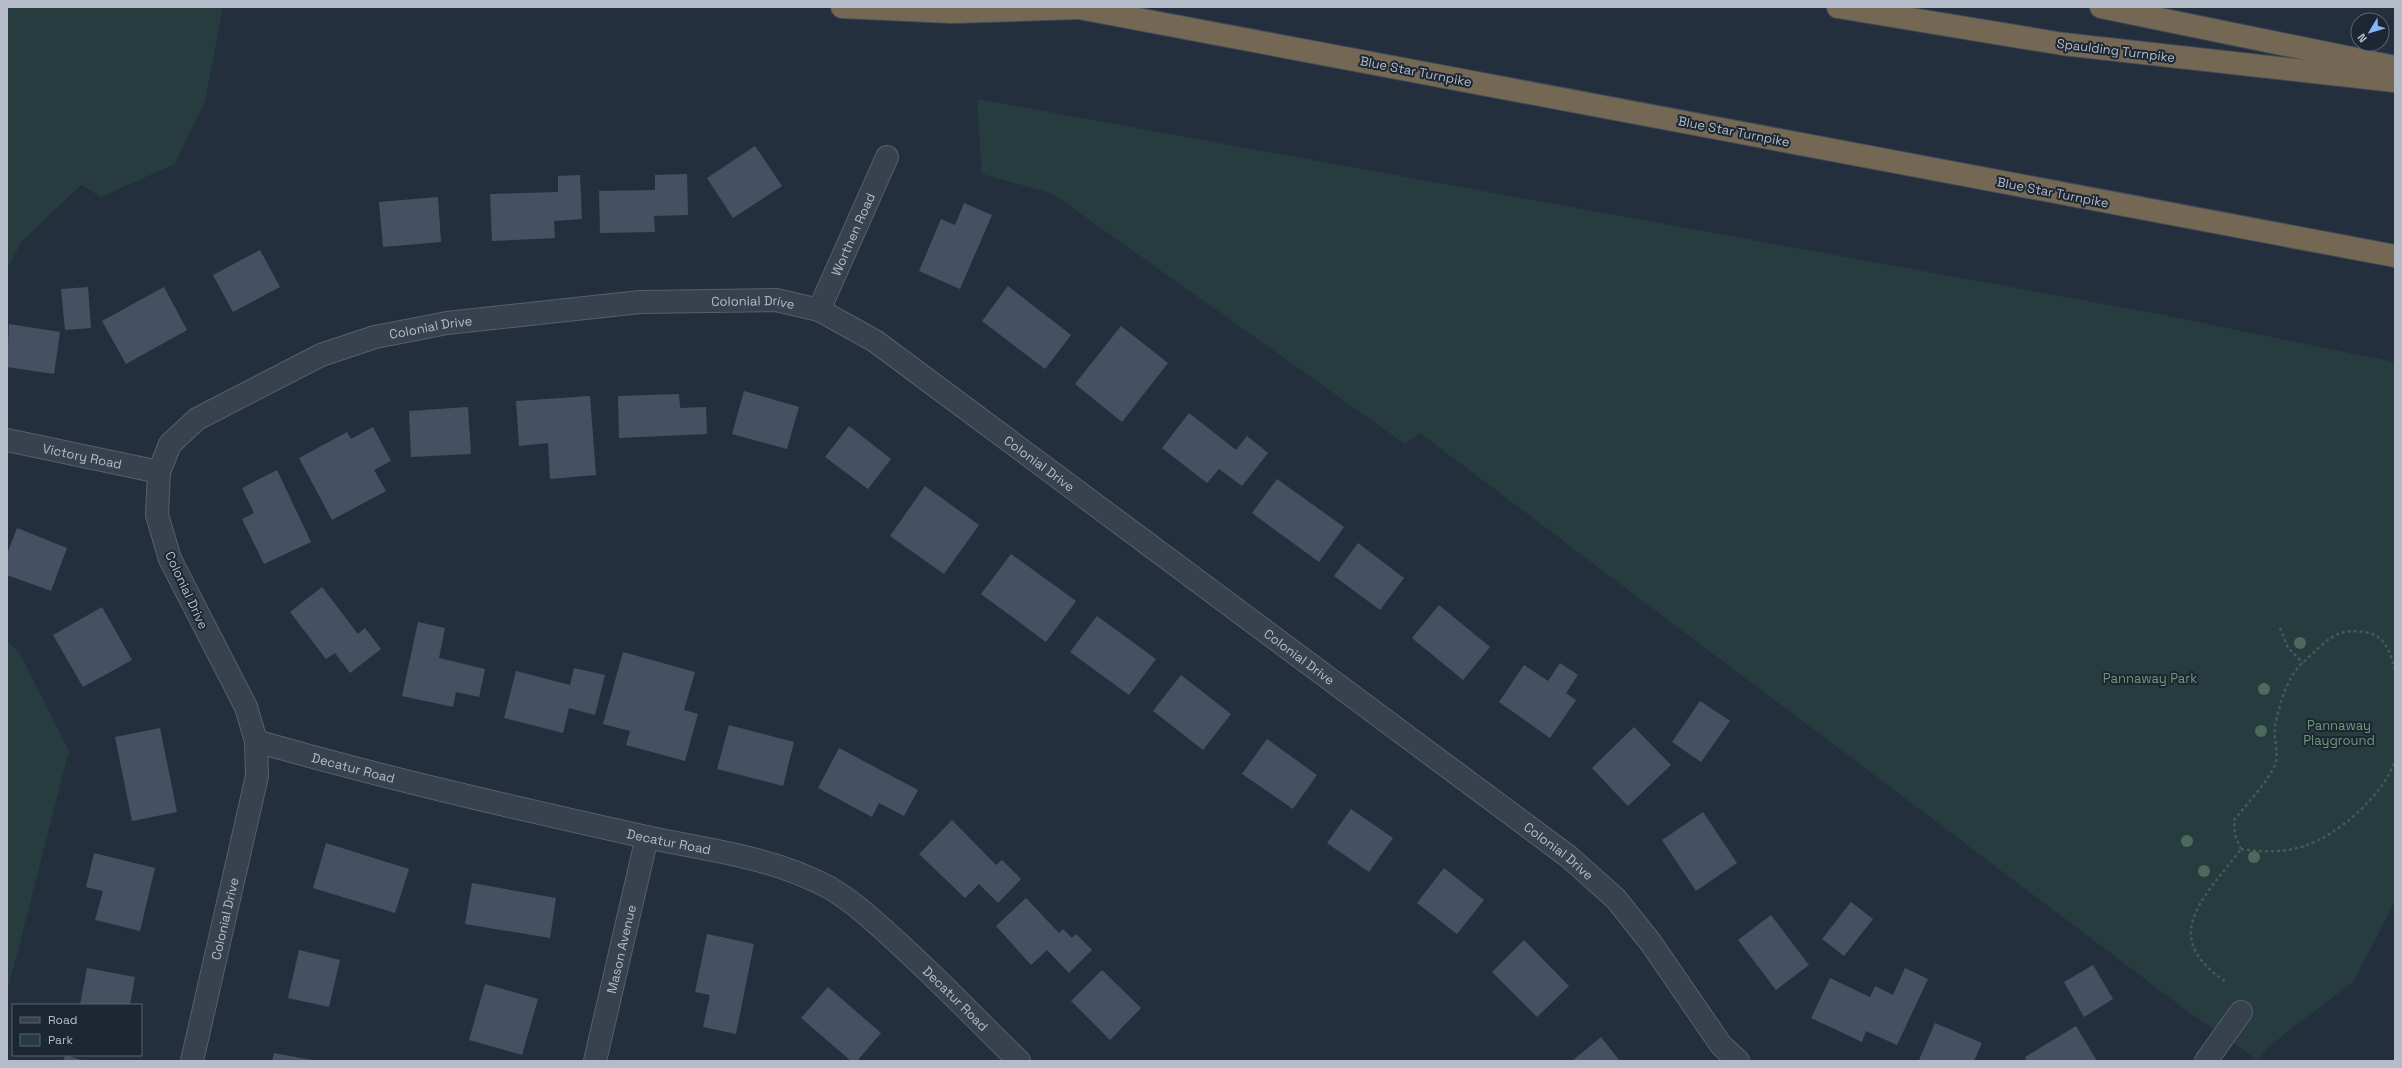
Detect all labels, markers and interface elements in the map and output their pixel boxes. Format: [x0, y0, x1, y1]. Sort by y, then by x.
north arrow [2350, 12, 2390, 52]
text: N [2354, 31, 2370, 45]
street label: Spaulding Turnpike [2056, 35, 2176, 66]
street label: Blue Star Turnpike [1359, 52, 1473, 91]
street label: Blue Star Turnpike [1677, 112, 1791, 151]
street label: Blue Star Turnpike [1996, 173, 2110, 212]
street label: Worthen Road [827, 190, 879, 279]
street label: Colonial Drive [711, 292, 796, 313]
street label: Colonial Drive [388, 312, 473, 343]
street label: Colonial Drive [1000, 432, 1078, 496]
street label: Victory Road [41, 440, 123, 473]
street label: Colonial Drive [161, 549, 212, 632]
street label: Colonial Drive [1260, 625, 1338, 689]
park label: Pannaway Park [2103, 670, 2197, 687]
park label: Pannaway Playground [2303, 717, 2375, 749]
street label: Decatur Road [310, 749, 397, 787]
street label: Colonial Drive [1520, 818, 1597, 884]
street label: Decatur Road [625, 825, 712, 858]
street label: Colonial Drive [207, 876, 243, 962]
street label: Mason Avenue [603, 903, 640, 995]
street label: Decatur Road [919, 963, 992, 1035]
legend [12, 1004, 142, 1056]
text: Road [48, 1012, 77, 1028]
text: Park [48, 1032, 73, 1048]

